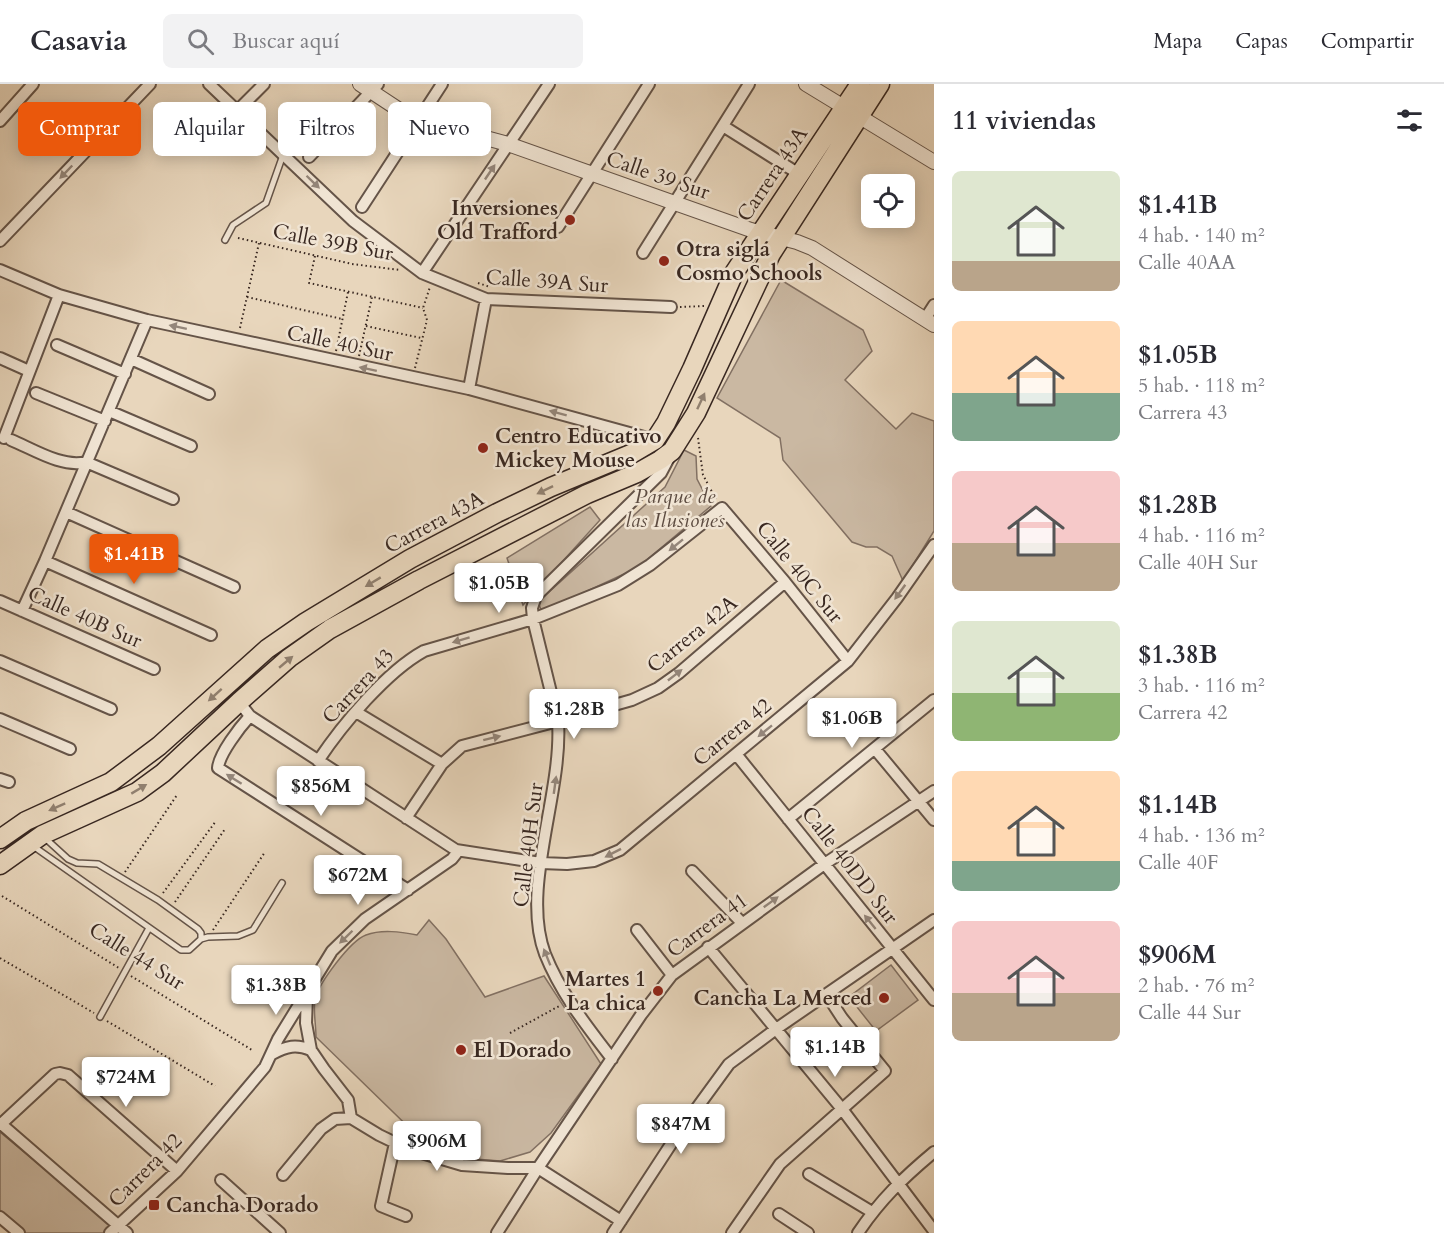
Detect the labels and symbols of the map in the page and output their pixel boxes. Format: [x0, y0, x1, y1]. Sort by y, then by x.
street label: Carrera 43A [730, 121, 815, 227]
street label: Calle 39 Sur [602, 144, 714, 207]
one-way arrow [59, 164, 73, 179]
one-way arrow [484, 164, 495, 181]
one-way arrow [306, 174, 320, 188]
place label: Inversiones Old Trafford [437, 194, 558, 247]
marker: Inversiones Old Trafford [563, 213, 577, 227]
street label: Calle 39B Sur [270, 217, 396, 268]
place label: Otra sigla Cosmo Schools [676, 235, 822, 288]
marker: Otra sigla Cosmo Schools [657, 254, 671, 268]
street label: Calle 39A Sur [485, 263, 610, 300]
street label: Calle 40 Sur [284, 318, 396, 369]
one-way arrow [168, 322, 187, 331]
one-way arrow [359, 364, 378, 373]
one-way arrow [697, 392, 706, 409]
one-way arrow [549, 408, 567, 418]
place label: Centro Educativo Mickey Mouse [495, 422, 662, 475]
marker: Centro Educativo Mickey Mouse [476, 441, 490, 455]
park label: Parque de las Ilusiones [625, 482, 725, 535]
street label: Carrera 43A [379, 484, 489, 561]
one-way arrow [536, 485, 553, 495]
street label: Calle 40C Sur [749, 515, 850, 630]
pin: $1.41B [85, 534, 183, 585]
one-way arrow [669, 538, 684, 551]
pin: $1.05B [450, 563, 548, 614]
one-way arrow [364, 577, 381, 587]
street label: Calle 40B Sur [23, 579, 147, 656]
one-way arrow [894, 584, 906, 600]
street label: Carrera 42A [641, 589, 744, 680]
one-way arrow [452, 636, 470, 645]
street label: Carrera 43 [316, 642, 401, 731]
one-way arrow [278, 655, 294, 668]
one-way arrow [668, 670, 683, 682]
one-way arrow [208, 688, 223, 701]
pin: $1.28B [525, 689, 623, 740]
street label: Carrera 42 [687, 691, 778, 773]
pin: $1.06B [803, 698, 901, 749]
one-way arrow [757, 724, 772, 736]
one-way arrow [483, 732, 501, 742]
pin: $856M [279, 766, 363, 817]
one-way arrow [226, 774, 242, 785]
one-way arrow [550, 776, 559, 795]
street label: Calle 40H Sur [506, 781, 551, 909]
one-way arrow [131, 784, 147, 795]
street label: Calle 40DD Sur [794, 800, 905, 930]
one-way arrow [48, 802, 65, 811]
one-way arrow [604, 848, 621, 858]
pin: $672M [316, 855, 400, 906]
street label: Carrera 41 [661, 886, 754, 965]
one-way arrow [763, 896, 779, 908]
one-way arrow [863, 914, 876, 930]
street label: Calle 44 Sur [83, 916, 190, 997]
one-way arrow [340, 930, 354, 944]
one-way arrow [542, 947, 552, 965]
pin: $1.38B [227, 965, 325, 1016]
place label: Martes 1 La chica [565, 965, 647, 1018]
marker: Martes 1 La chica [651, 984, 665, 998]
place label: Cancha La Merced [694, 984, 872, 1013]
marker: Cancha La Merced [877, 991, 891, 1005]
pin: $1.14B [786, 1027, 884, 1078]
place label: El Dorado [473, 1036, 571, 1065]
marker: El Dorado [454, 1043, 468, 1057]
pin: $724M [84, 1057, 168, 1108]
pin: $847M [639, 1104, 723, 1155]
pin: $906M [395, 1121, 479, 1172]
street label: Carrera 42 [102, 1127, 189, 1214]
place label: Cancha Dorado [166, 1191, 319, 1220]
marker: Cancha Dorado [147, 1198, 161, 1212]

